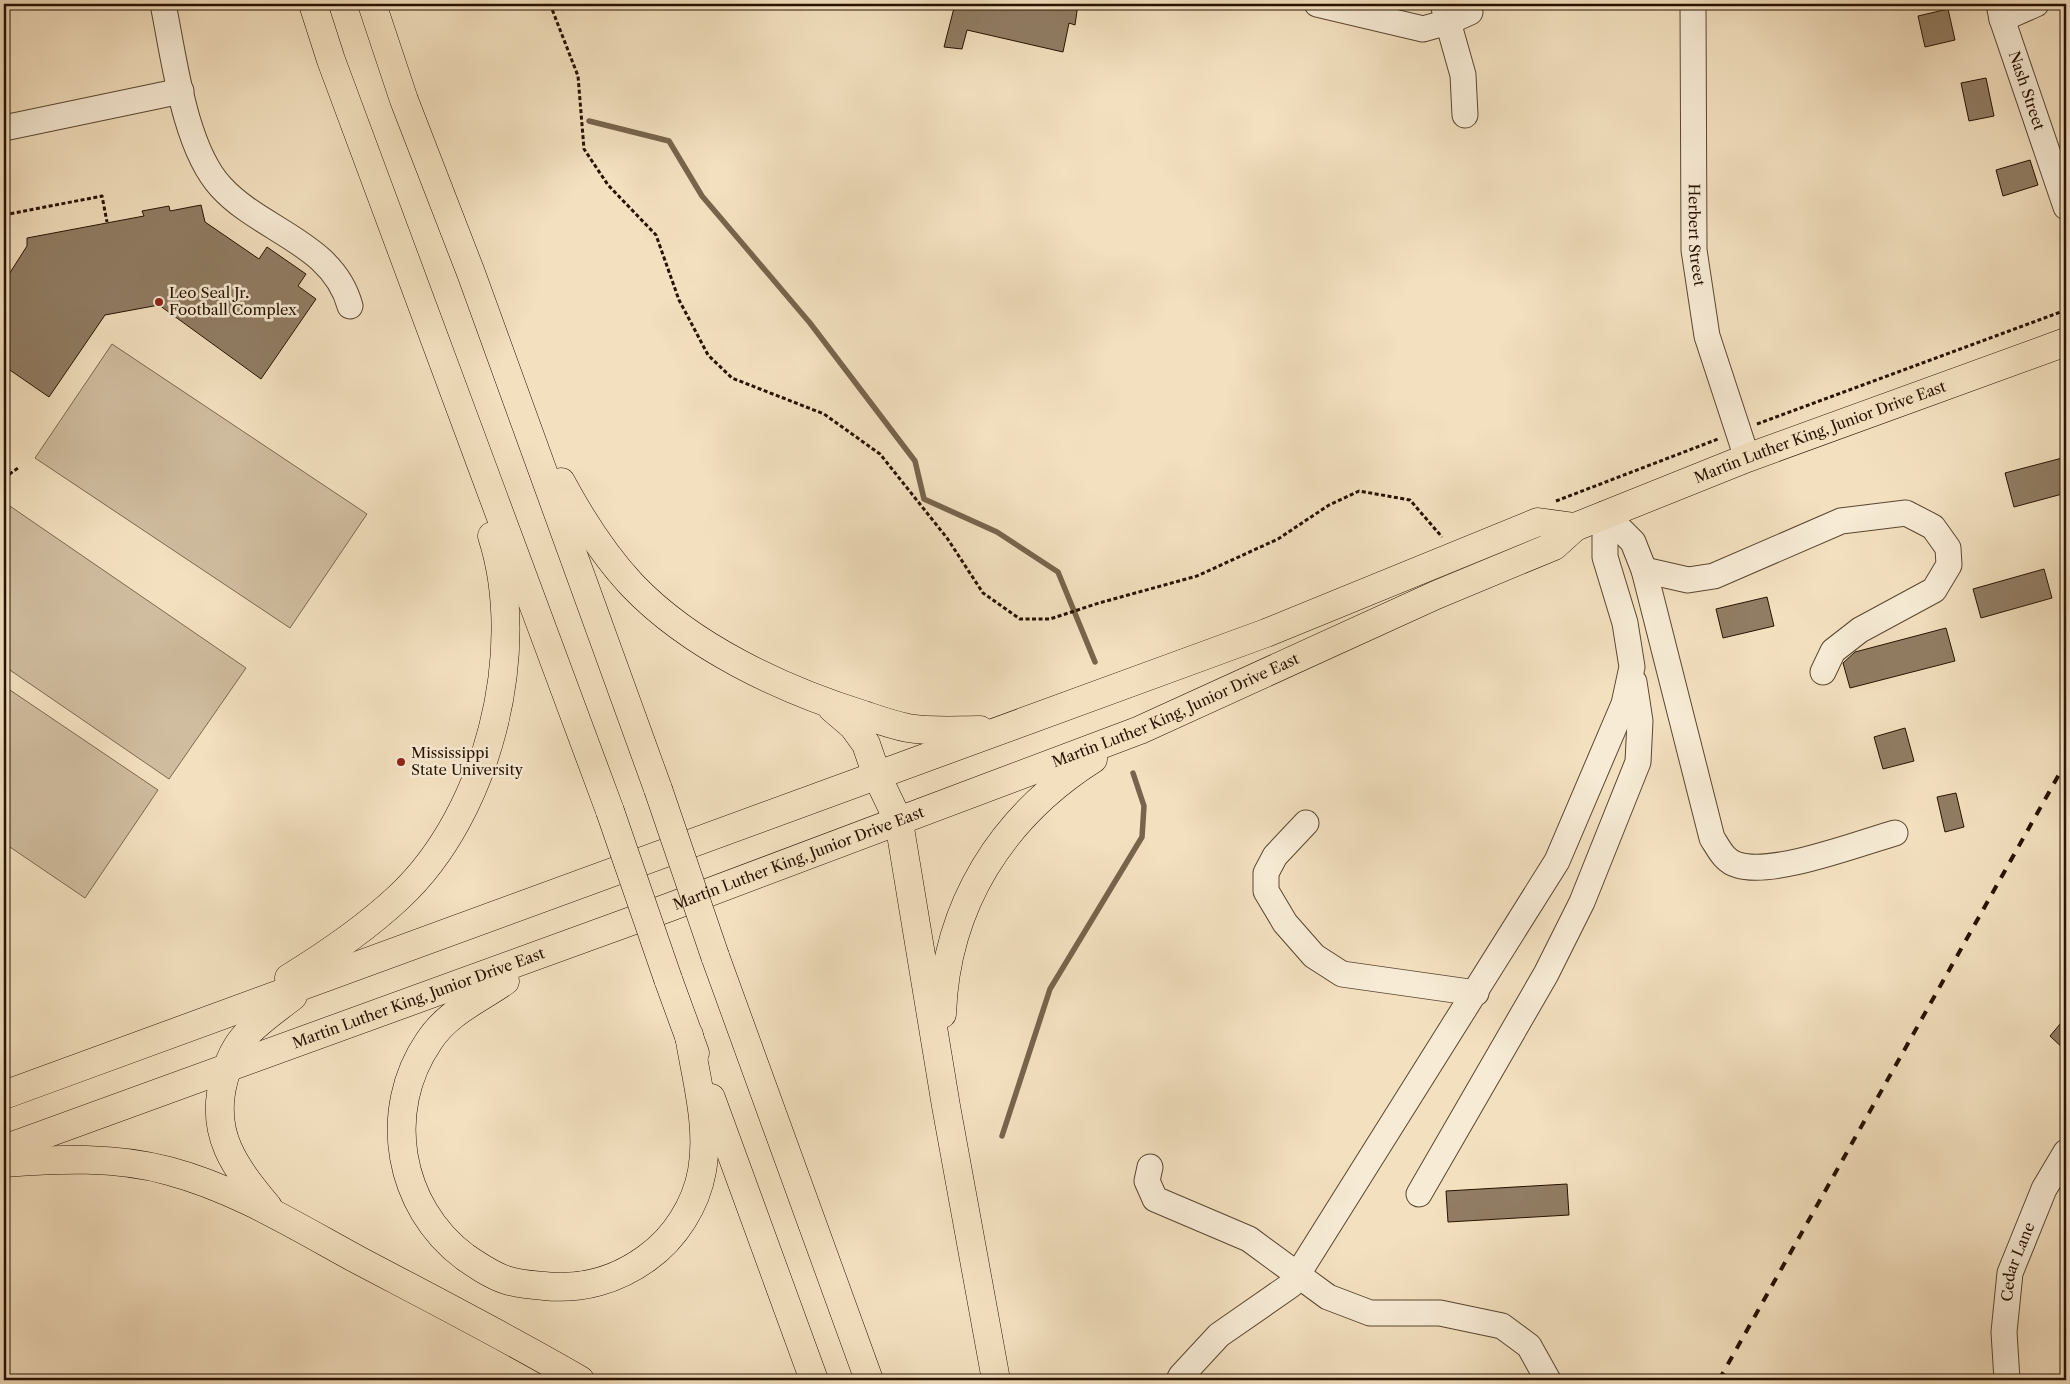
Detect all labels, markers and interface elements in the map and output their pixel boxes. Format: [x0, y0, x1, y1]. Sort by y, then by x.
street label: Nash Street [2005, 48, 2049, 133]
street label: Herbert Street [1685, 183, 1709, 288]
place label: Leo Seal Jr. Football Complex [169, 283, 297, 319]
marker: Leo Seal Jr. Football Complex [153, 296, 165, 308]
street label: Martin Luther King, Junior Drive East [1691, 376, 1949, 487]
street label: Martin Luther King, Junior Drive East [1049, 649, 1302, 771]
place label: Mississippi State University [411, 743, 524, 779]
marker: Mississippi State University [395, 756, 407, 768]
street label: Martin Luther King, Junior Drive East [670, 802, 927, 914]
street label: Martin Luther King, Junior Drive East [290, 943, 548, 1052]
street label: Cedar Lane [1997, 1219, 2039, 1302]

